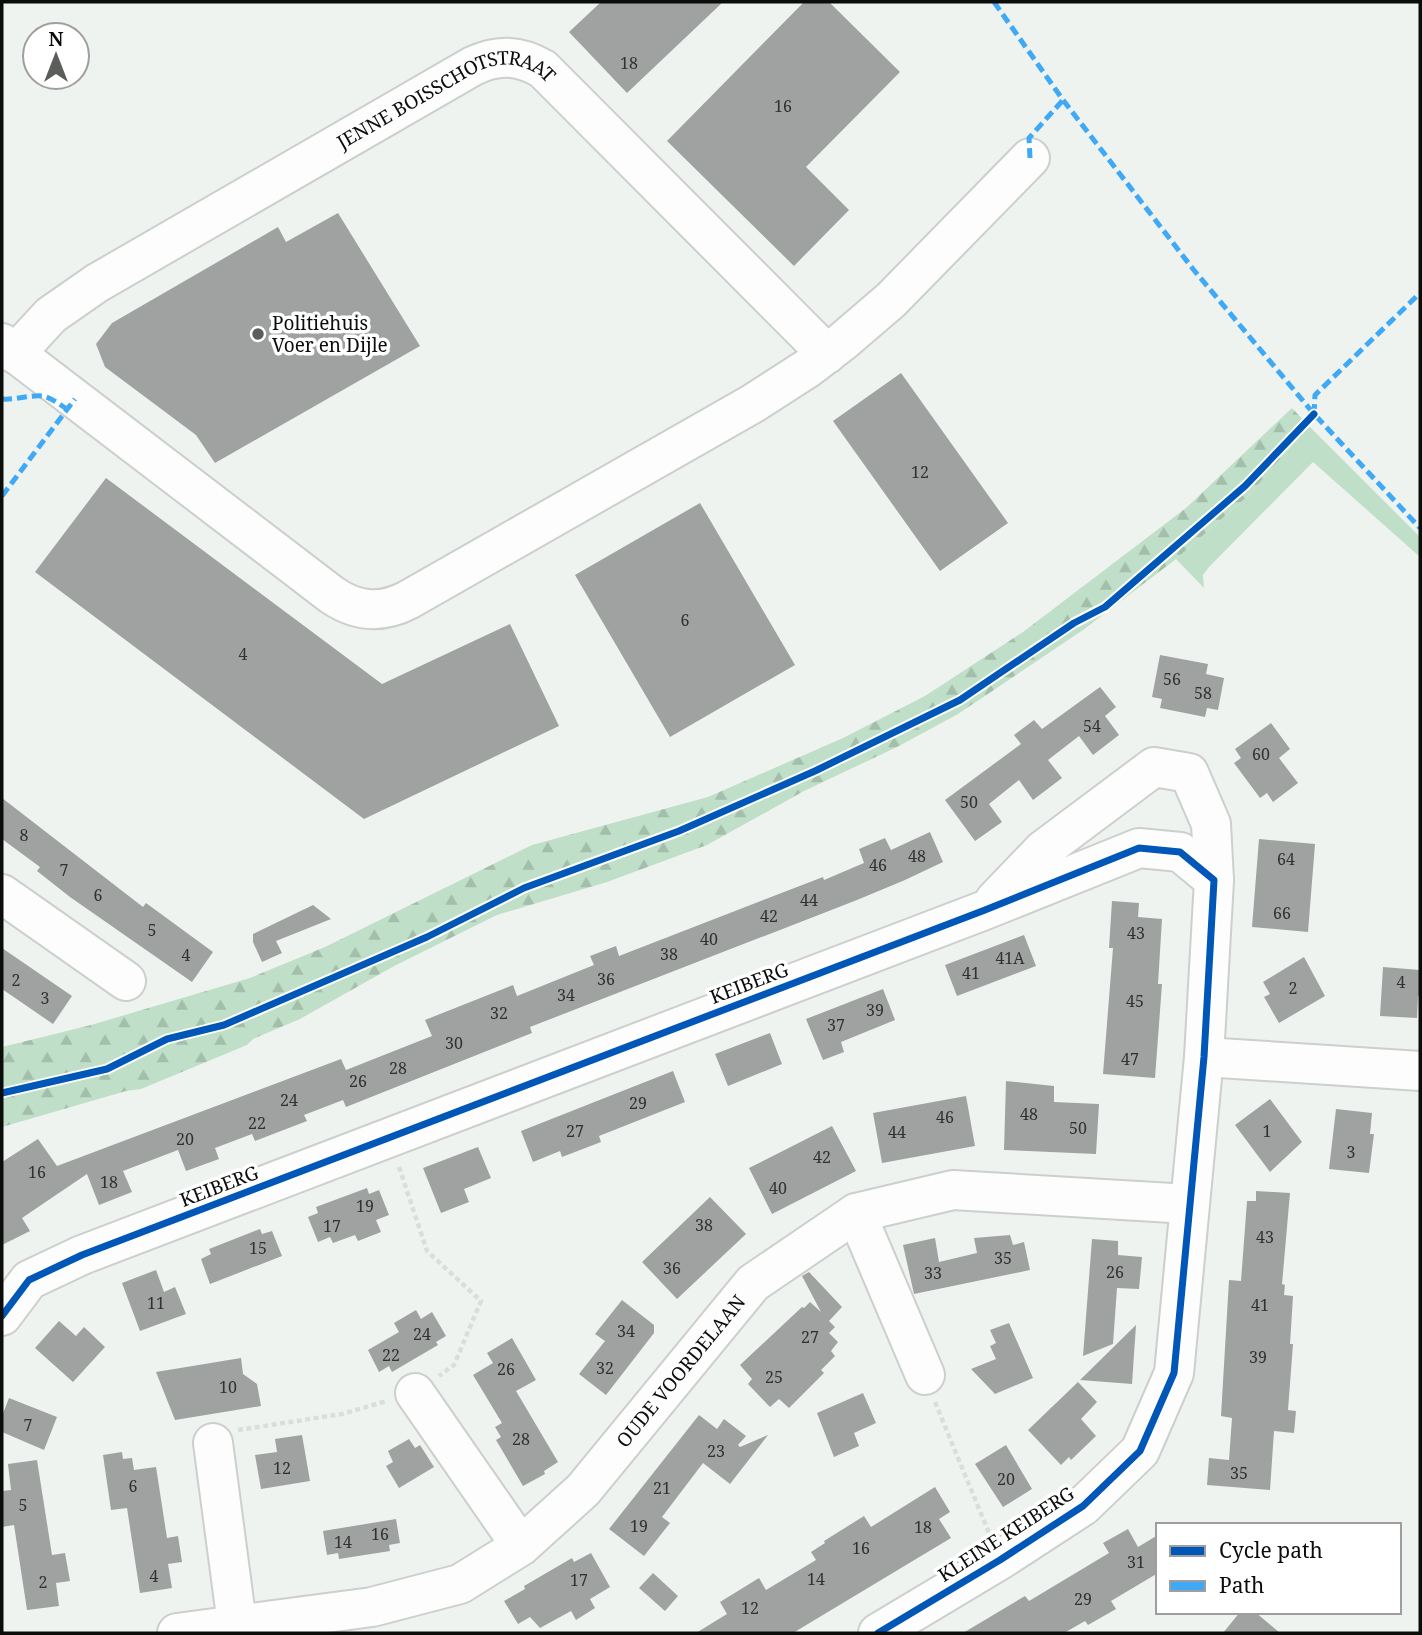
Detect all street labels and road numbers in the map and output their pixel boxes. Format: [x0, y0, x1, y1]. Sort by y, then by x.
street label: JENNE BOISSCHOTSTRAAT [331, 44, 562, 155]
street label: KEIBERG [706, 956, 792, 1010]
street label: KEIBERG [176, 1159, 262, 1213]
street label: OUDE VOORDELAAN [610, 1289, 751, 1453]
street label: KLEINE KEIBERG [933, 1480, 1079, 1588]

